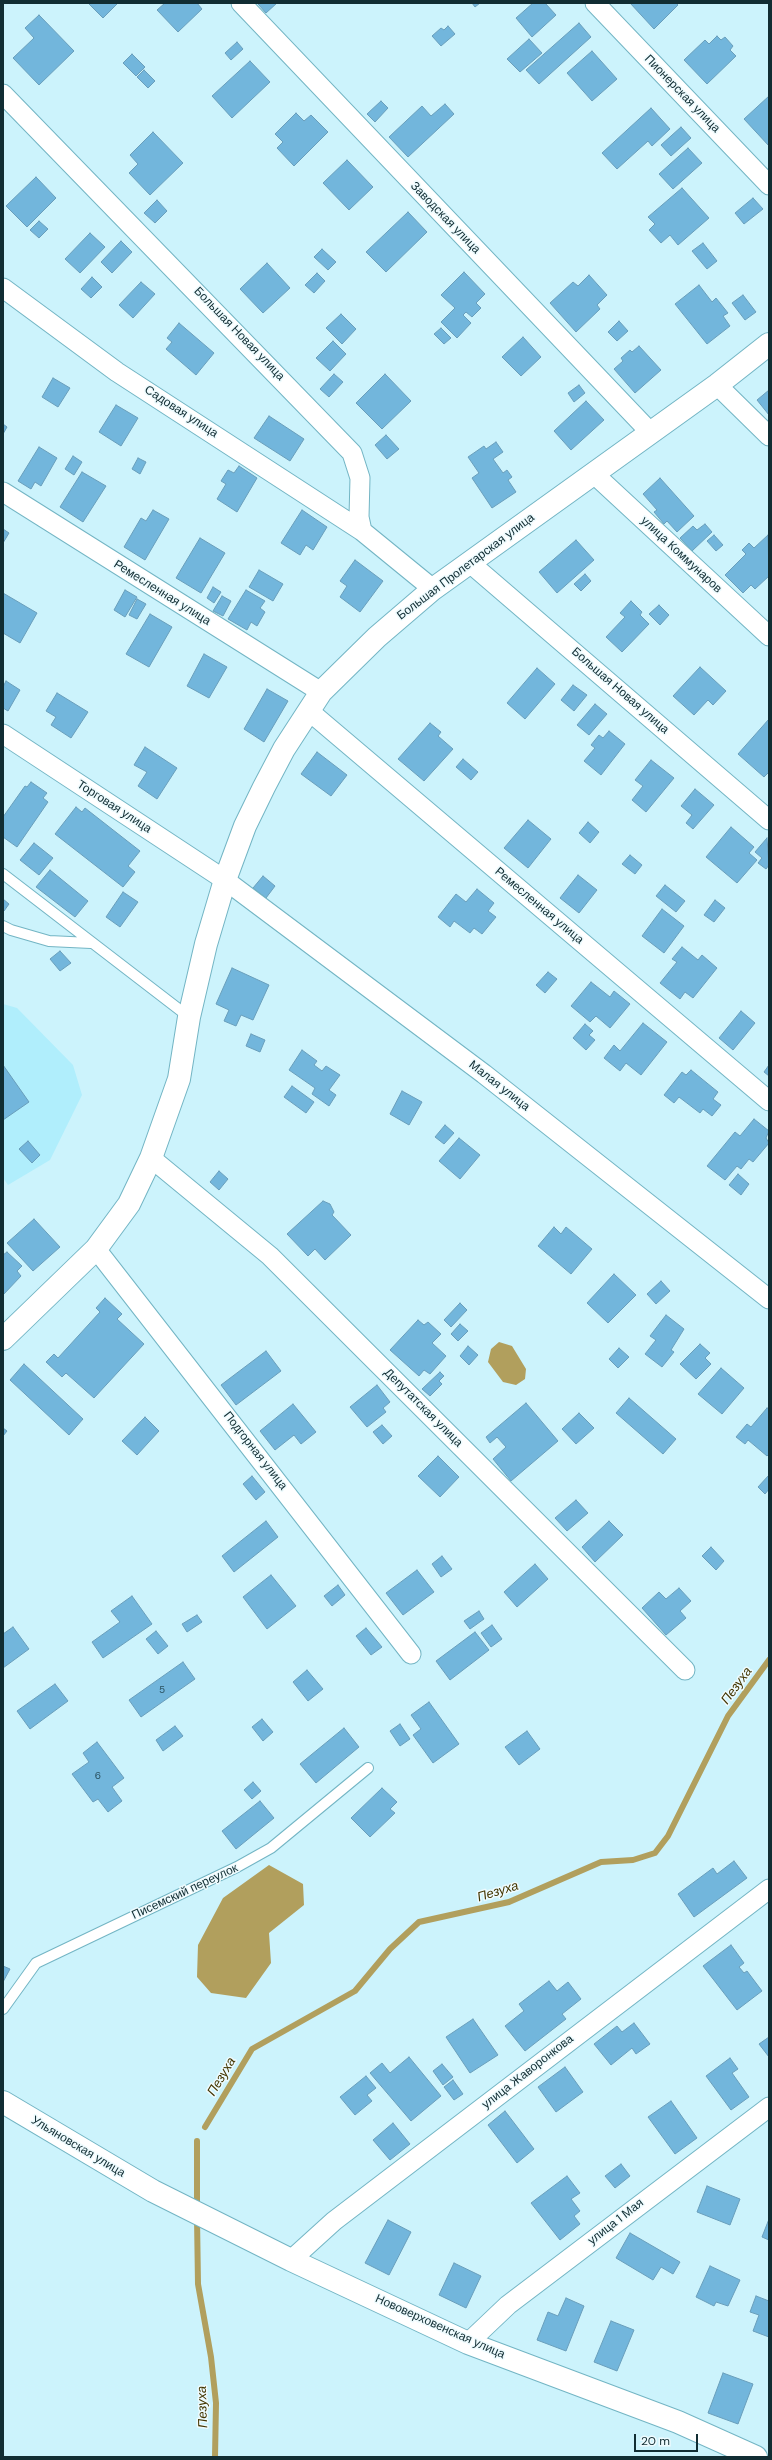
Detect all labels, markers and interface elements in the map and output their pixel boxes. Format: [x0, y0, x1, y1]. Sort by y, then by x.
street label: Пионерская улица [641, 52, 723, 136]
street label: Заводская улица [407, 179, 483, 257]
street label: Большая Новая улица [191, 284, 287, 384]
street label: Садовая улица [142, 383, 220, 441]
street label: Большая Пролетарская улица [395, 511, 537, 623]
street label: улица Коммунаров [638, 514, 724, 596]
street label: Ремесленная улица [111, 557, 213, 629]
street label: Большая Новая улица [568, 645, 672, 737]
street label: Торговая улица [74, 778, 154, 836]
street label: Ремесленная улица [492, 865, 586, 947]
street label: Малая улица [466, 1058, 532, 1114]
street label: Депутатская улица [381, 1366, 465, 1450]
street label: Подгорная улица [220, 1409, 290, 1493]
water label: Пезуха [718, 1664, 756, 1708]
house number: 5 [159, 1684, 165, 1696]
house number: 6 [95, 1770, 101, 1782]
street label: Писемский переулок [130, 1861, 240, 1923]
water label: Пезуха [476, 1878, 520, 1906]
street label: улица Жаворонкова [479, 2032, 577, 2112]
water label: Пезуха [204, 2055, 240, 2099]
street label: Ульяновская улица [28, 2113, 128, 2181]
street label: улица 1 Мая [585, 2196, 647, 2248]
street label: Нововерховенская улица [373, 2292, 507, 2362]
water label: Пезуха [194, 2386, 212, 2428]
scale bar [636, 2426, 700, 2452]
text: 20 m [641, 2433, 670, 2449]

